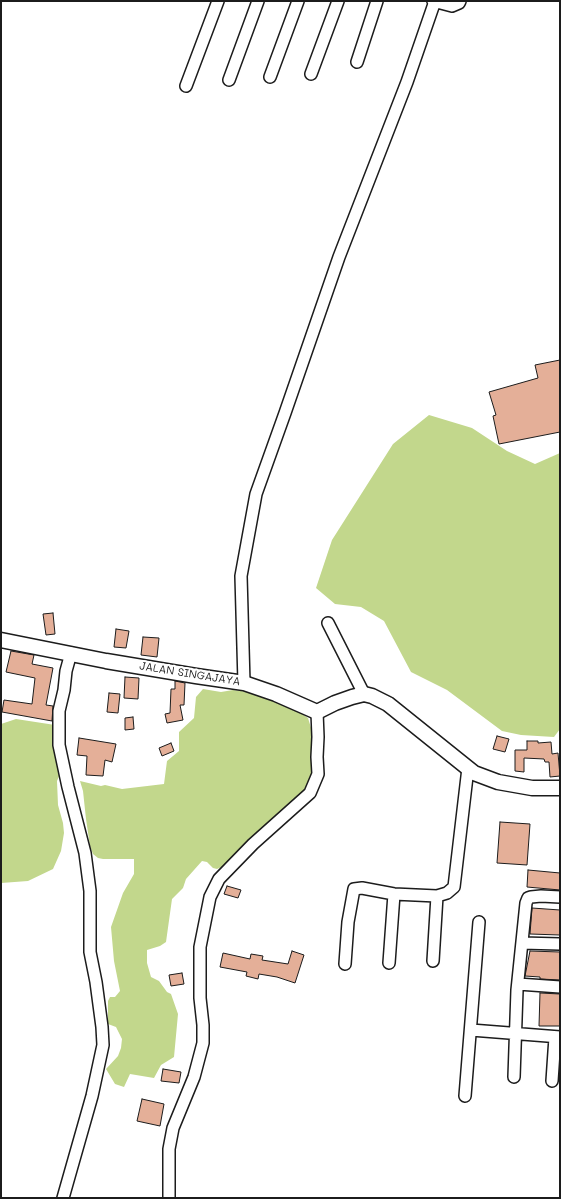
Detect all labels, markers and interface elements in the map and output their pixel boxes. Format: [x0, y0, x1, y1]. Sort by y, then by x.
street label: JALAN SINGAJAYA [139, 659, 241, 689]

